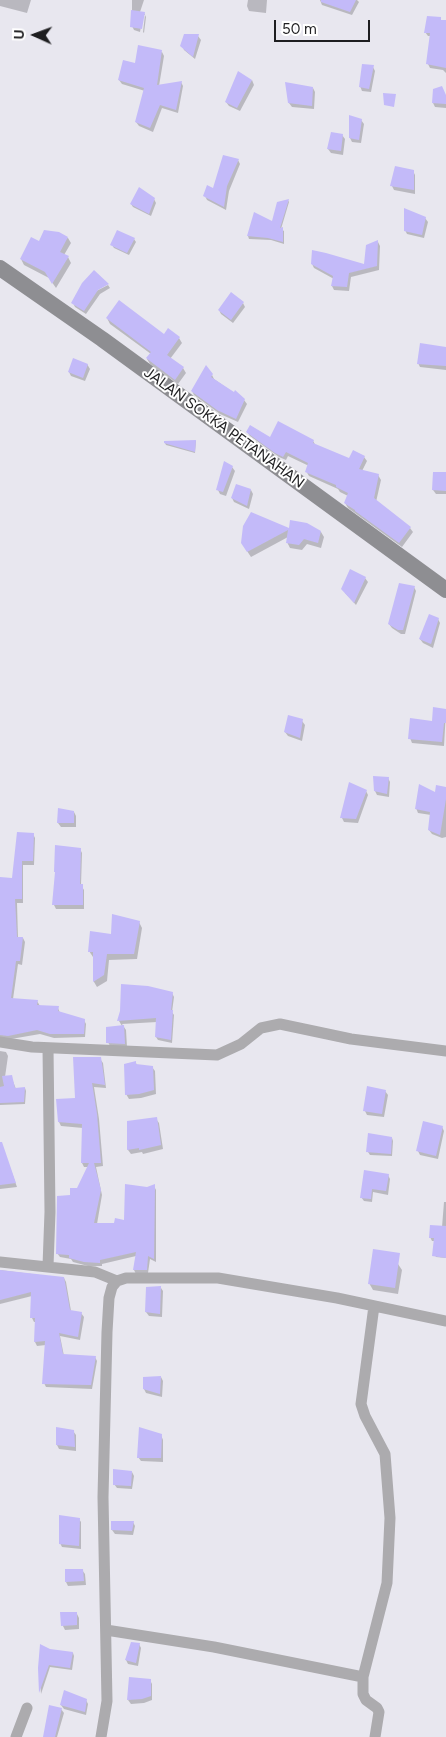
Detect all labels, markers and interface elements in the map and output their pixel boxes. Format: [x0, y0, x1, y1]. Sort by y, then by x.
north arrow [10, 10, 60, 60]
scale bar [276, 10, 372, 42]
text: 50 m [282, 20, 317, 38]
text: U [11, 29, 28, 40]
street label: JALAN SOKKA PETANAHAN [140, 364, 308, 492]

